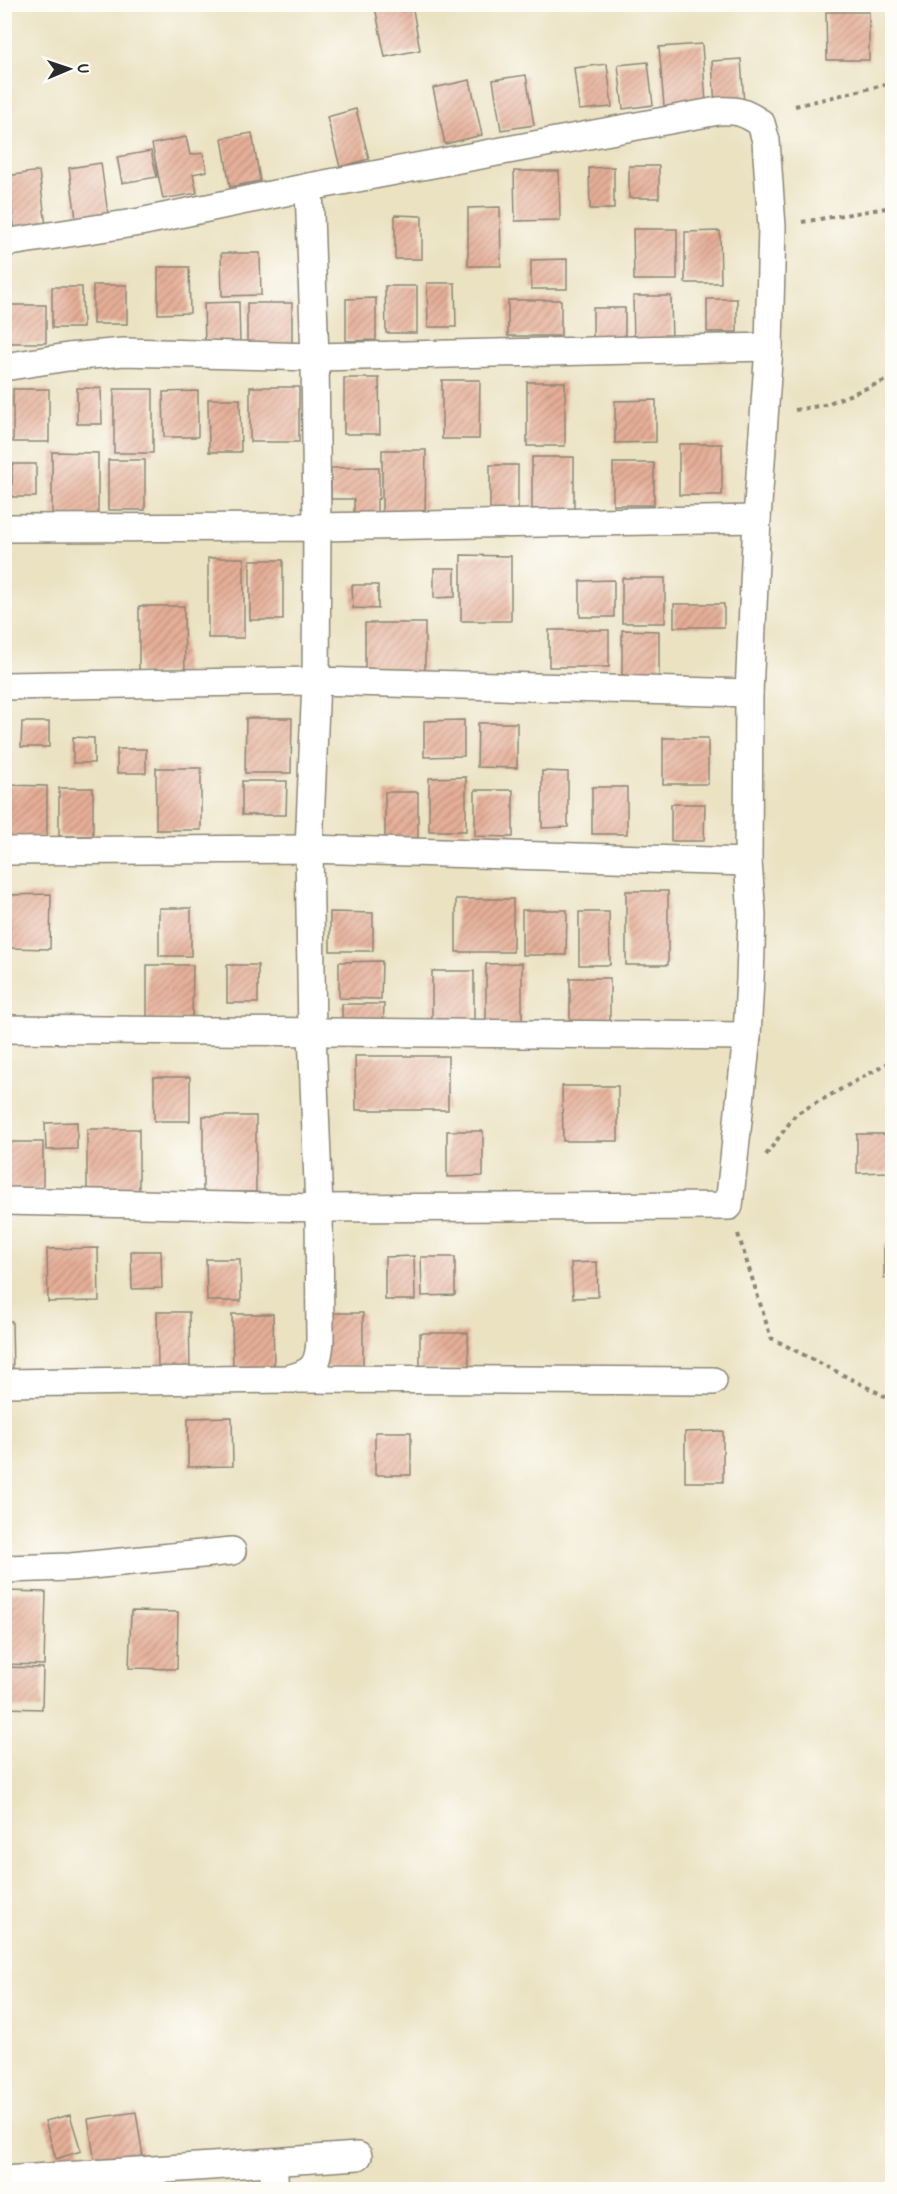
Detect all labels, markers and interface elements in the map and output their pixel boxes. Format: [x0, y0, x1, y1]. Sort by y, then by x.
north arrow [39, 39, 99, 99]
text: U [73, 64, 95, 73]

